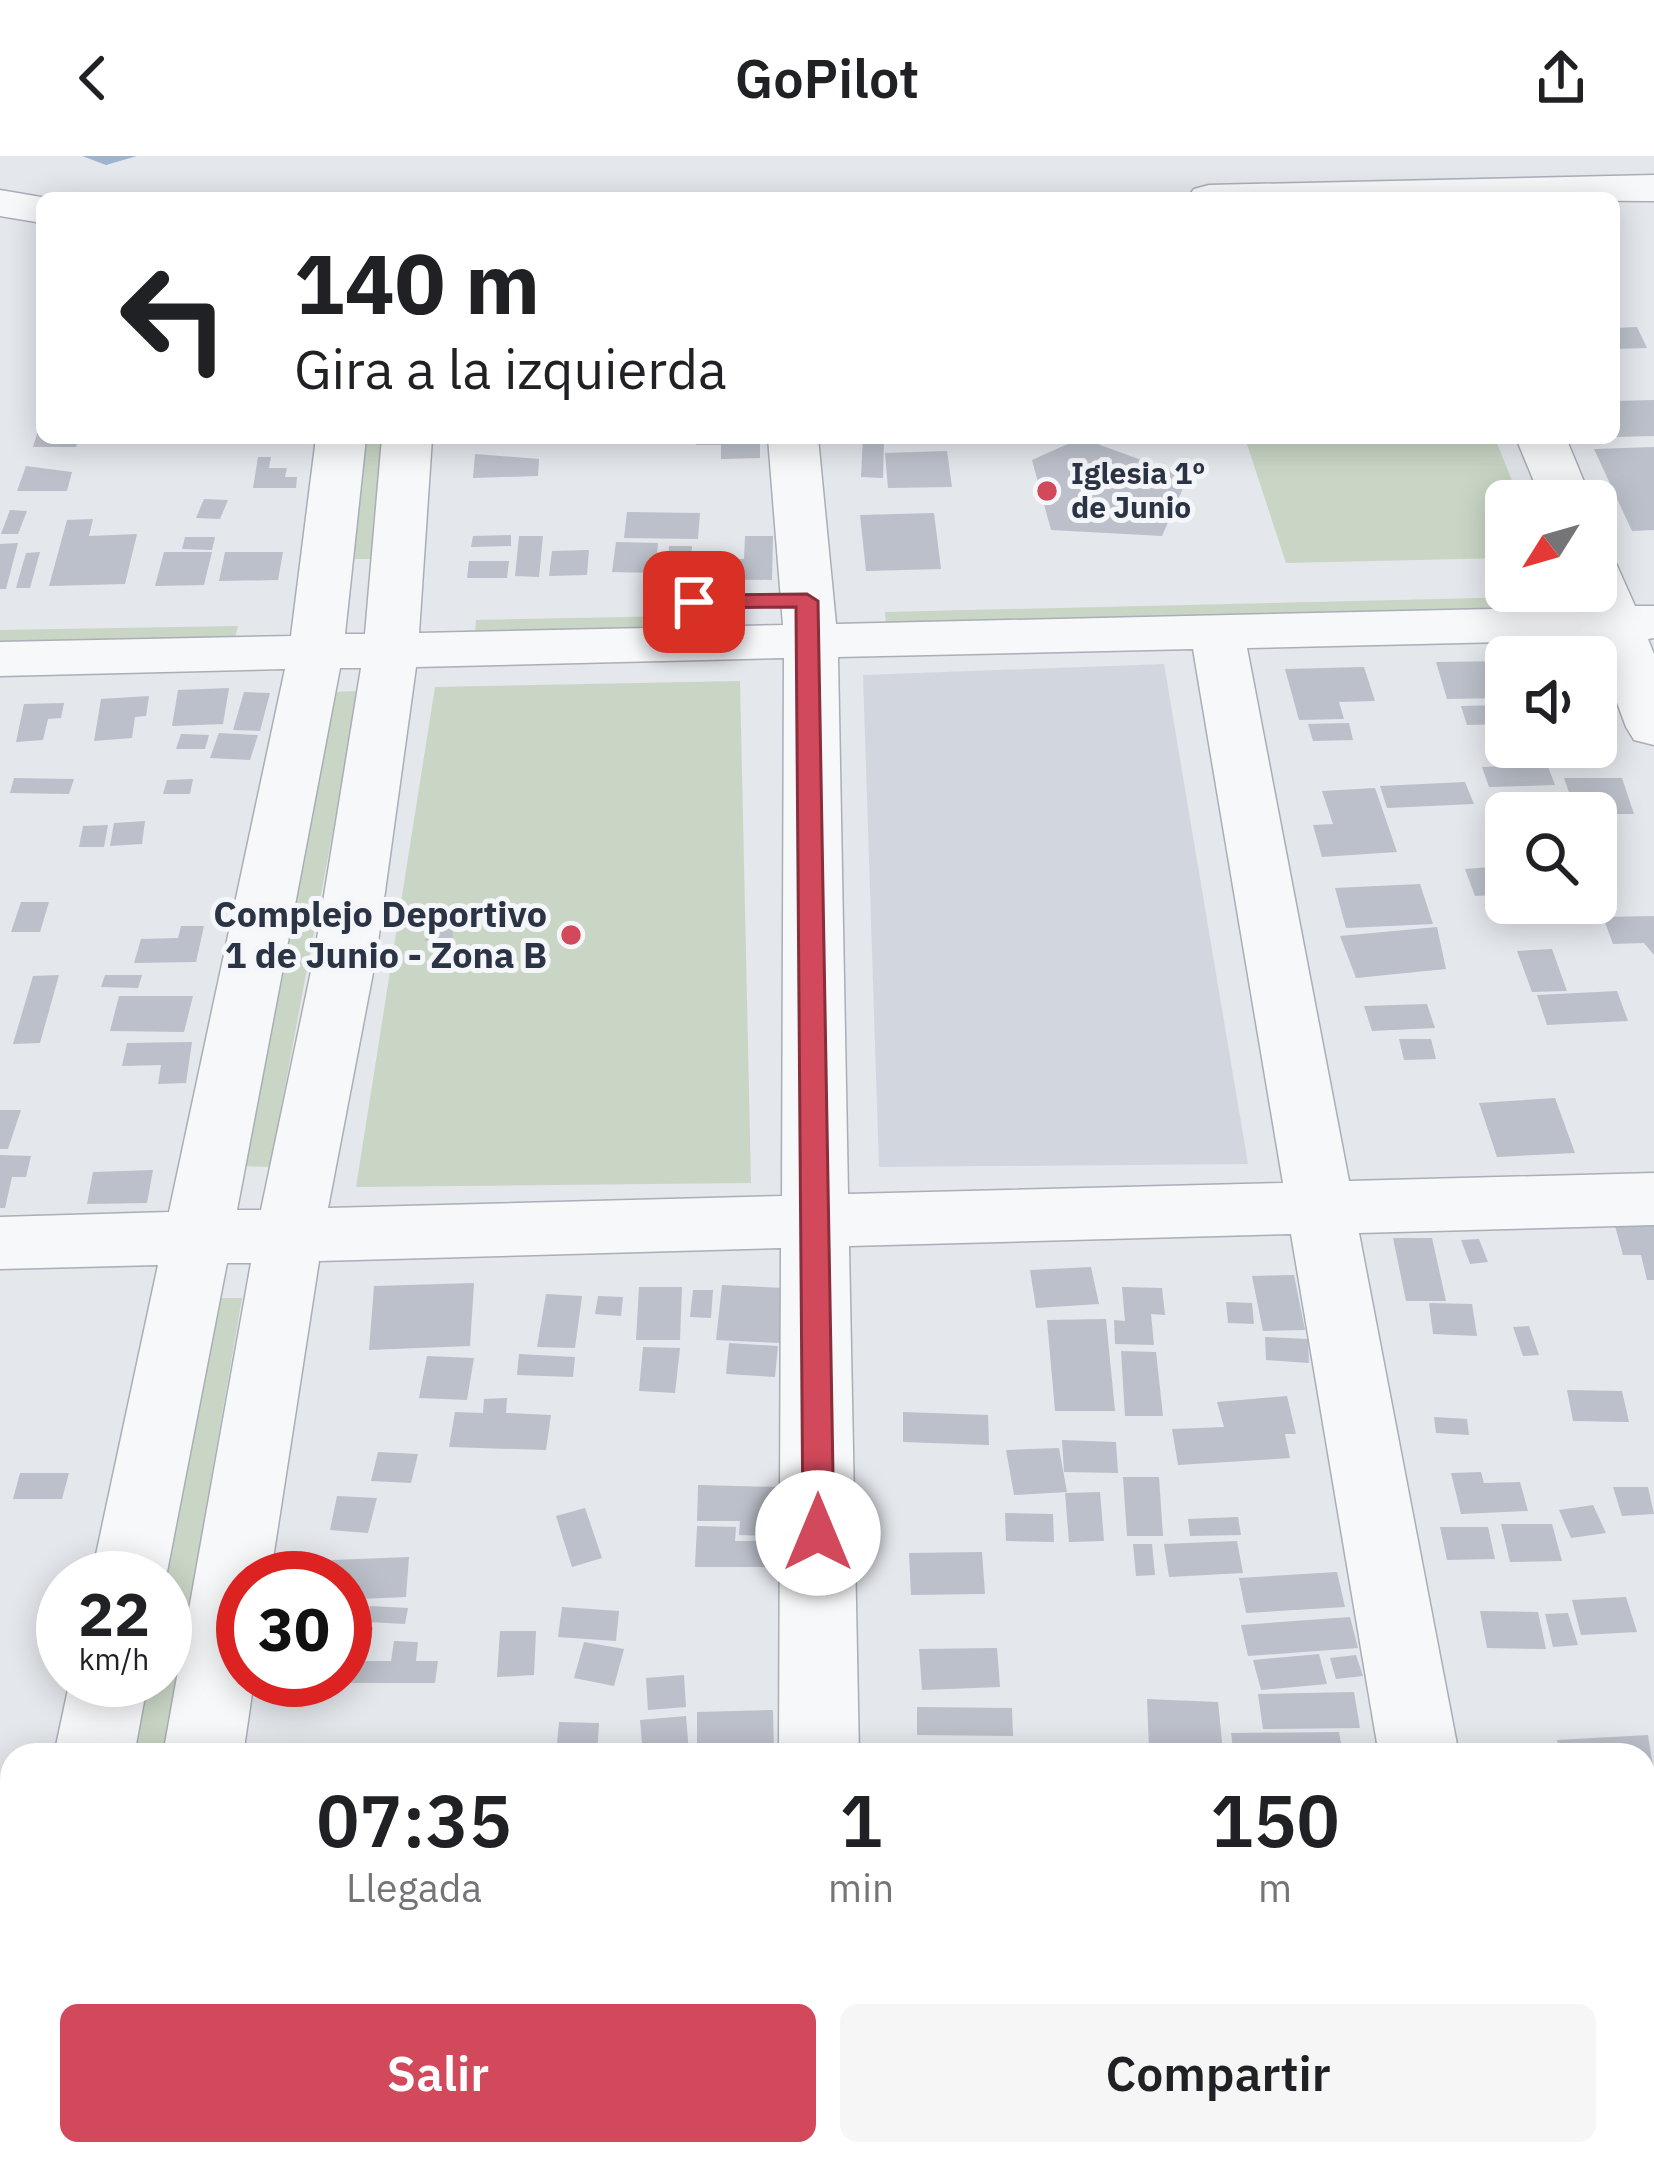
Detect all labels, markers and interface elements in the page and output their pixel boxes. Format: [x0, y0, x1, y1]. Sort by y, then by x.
text: GoPilot [735, 43, 919, 113]
icon: back [60, 45, 126, 111]
icon: share [1528, 45, 1594, 111]
text: 140 m [294, 228, 540, 337]
icon: left [96, 240, 252, 396]
text: Gira a la izquierda [294, 334, 727, 404]
place label: Iglesia 1º de Junio [1071, 453, 1205, 526]
marker: Iglesia 1º de Junio [1034, 478, 1060, 504]
north arrow [1485, 480, 1617, 612]
map controls [1485, 480, 1617, 924]
pin [643, 551, 745, 653]
icon: arrive [661, 569, 727, 635]
button: sound [1485, 636, 1617, 768]
button: search [1485, 792, 1617, 924]
place label: Complejo Deportivo 1 de Junio - Zona B [213, 890, 547, 978]
marker: Complejo Deportivo 1 de Junio - Zona B [558, 922, 584, 948]
position arrow [755, 1470, 881, 1596]
speed limit sign: 30 [216, 1551, 372, 1707]
text: 22 [78, 1574, 150, 1653]
text: km/h [79, 1639, 149, 1678]
text: 07:35 [316, 1773, 512, 1867]
text: 1 [839, 1773, 883, 1867]
text: 150 [1210, 1773, 1340, 1867]
text: Llegada [346, 1862, 482, 1913]
text: min [828, 1862, 894, 1913]
text: m [1258, 1862, 1292, 1913]
button: Salir [60, 2004, 816, 2142]
button: Compartir [840, 2004, 1596, 2142]

